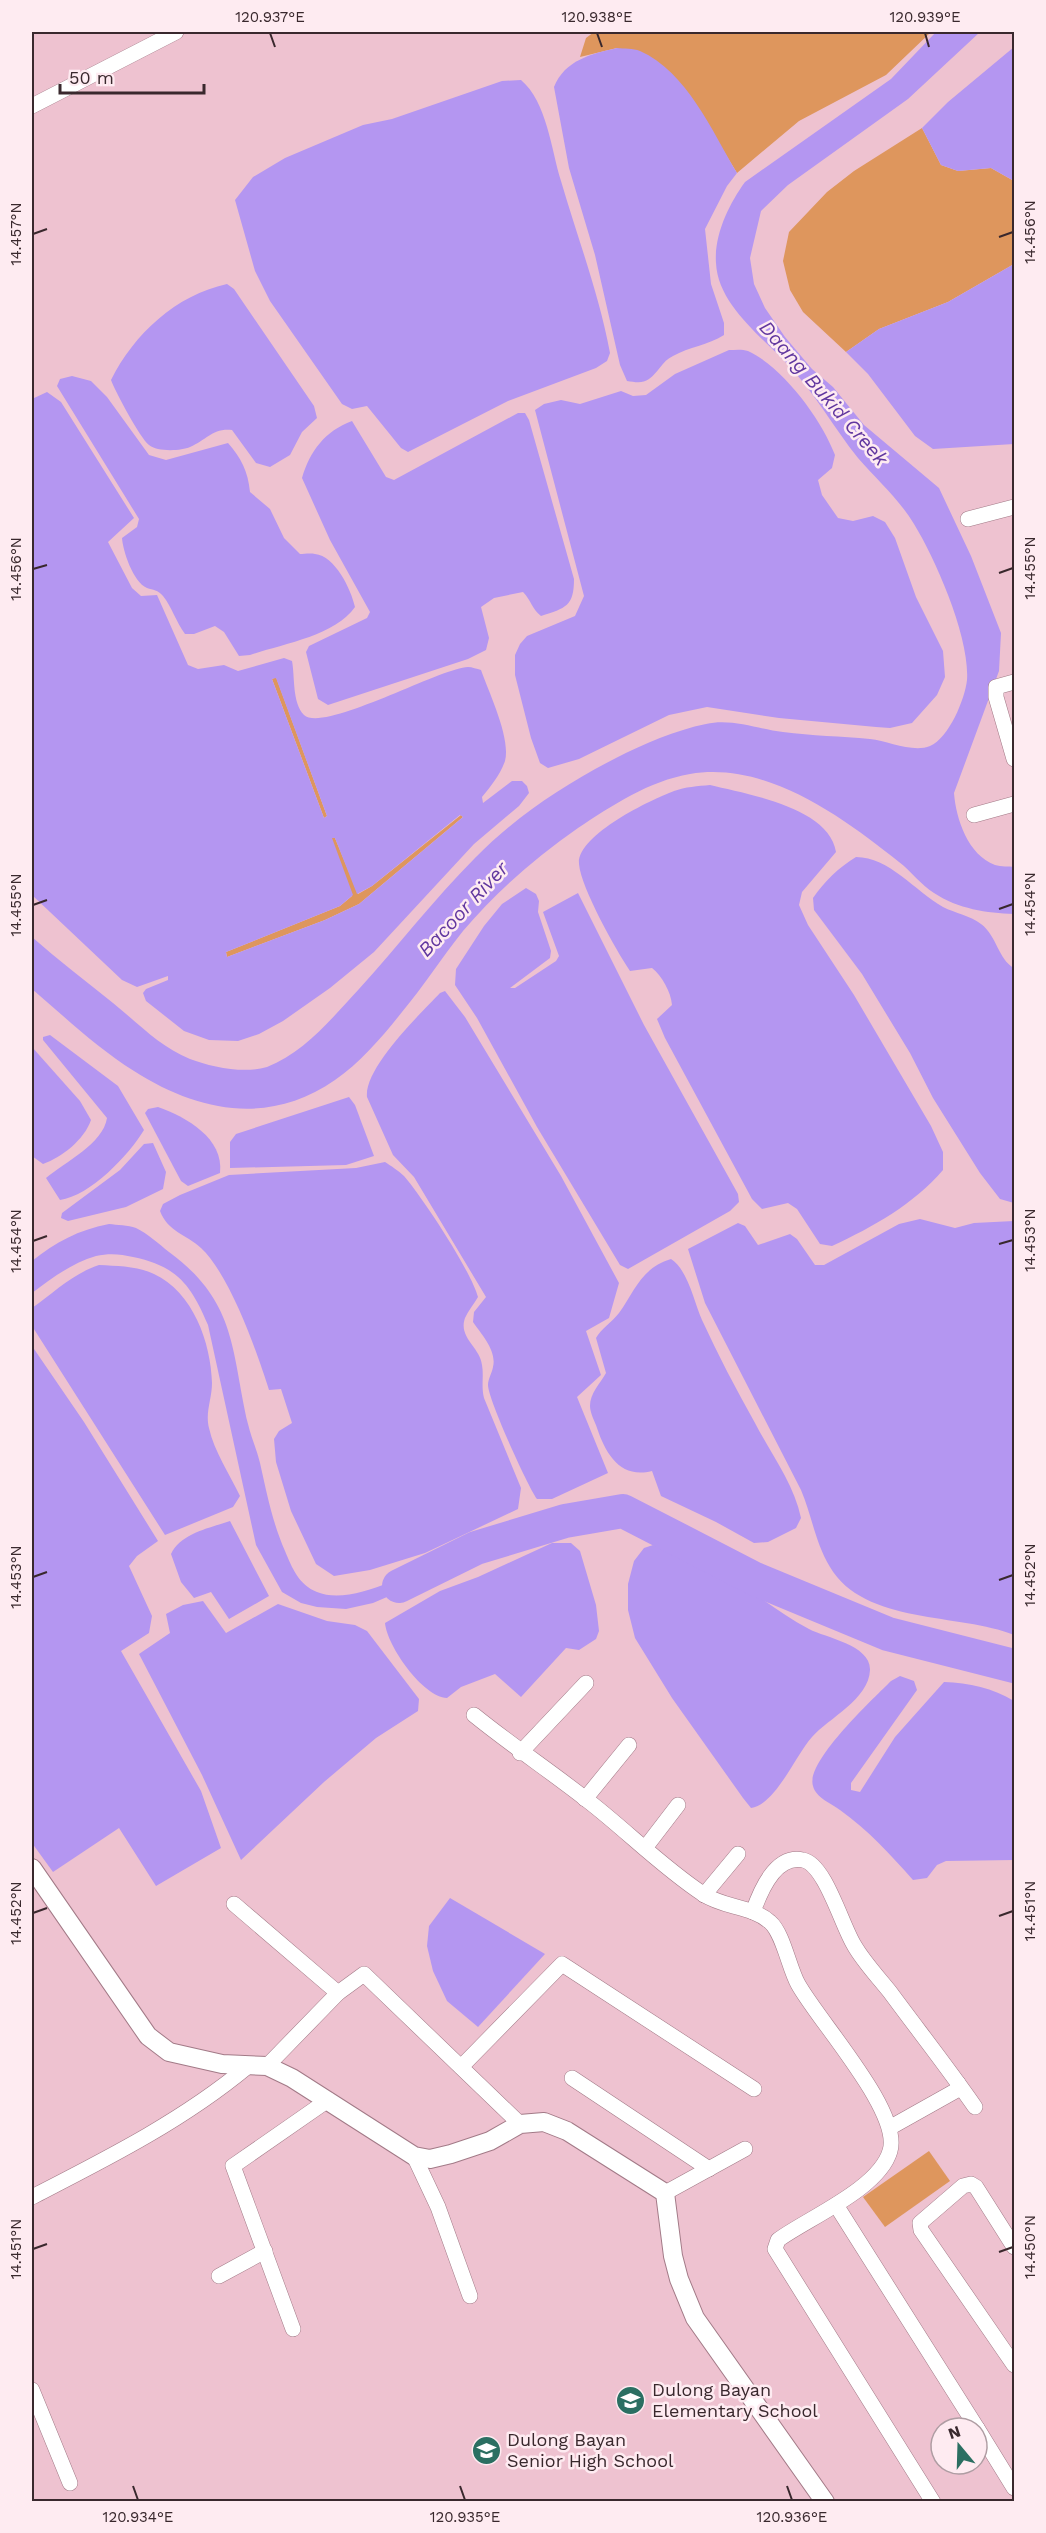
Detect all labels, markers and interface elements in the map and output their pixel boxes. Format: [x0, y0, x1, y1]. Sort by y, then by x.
text: 120.937°E [235, 8, 305, 26]
text: 120.938°E [562, 8, 632, 26]
text: 120.939°E [890, 8, 960, 26]
scale bar [60, 57, 204, 95]
text: 50 m [69, 67, 114, 88]
text: 14.456°N [1021, 200, 1039, 264]
text: 14.457°N [7, 203, 25, 265]
water label: Daang Bukid Creek [754, 316, 894, 471]
text: 14.455°N [1021, 536, 1039, 600]
text: 14.456°N [7, 537, 25, 601]
water label: Bacoor River [413, 856, 514, 961]
text: 14.454°N [1021, 872, 1039, 936]
text: 14.455°N [7, 873, 25, 937]
text: 14.453°N [1021, 1208, 1039, 1272]
text: 14.454°N [7, 1209, 25, 1273]
text: 14.452°N [1021, 1543, 1039, 1607]
text: 14.453°N [7, 1545, 25, 1609]
text: 14.452°N [7, 1881, 25, 1945]
text: 14.451°N [1021, 1881, 1039, 1941]
text: 14.450°N [1021, 2215, 1039, 2279]
text: 14.451°N [7, 2219, 25, 2279]
place label: Dulong Bayan Elementary School [652, 2379, 818, 2421]
school or university icon: Dulong Bayan Elementary School [615, 2384, 647, 2416]
north arrow [929, 2416, 989, 2476]
text: N [946, 2421, 963, 2443]
place label: Dulong Bayan Senior High School [507, 2429, 674, 2471]
school or university icon: Dulong Bayan Senior High School [470, 2434, 502, 2466]
text: 120.934°E [103, 2508, 173, 2526]
text: 120.935°E [430, 2508, 500, 2526]
text: 120.936°E [757, 2508, 827, 2526]

